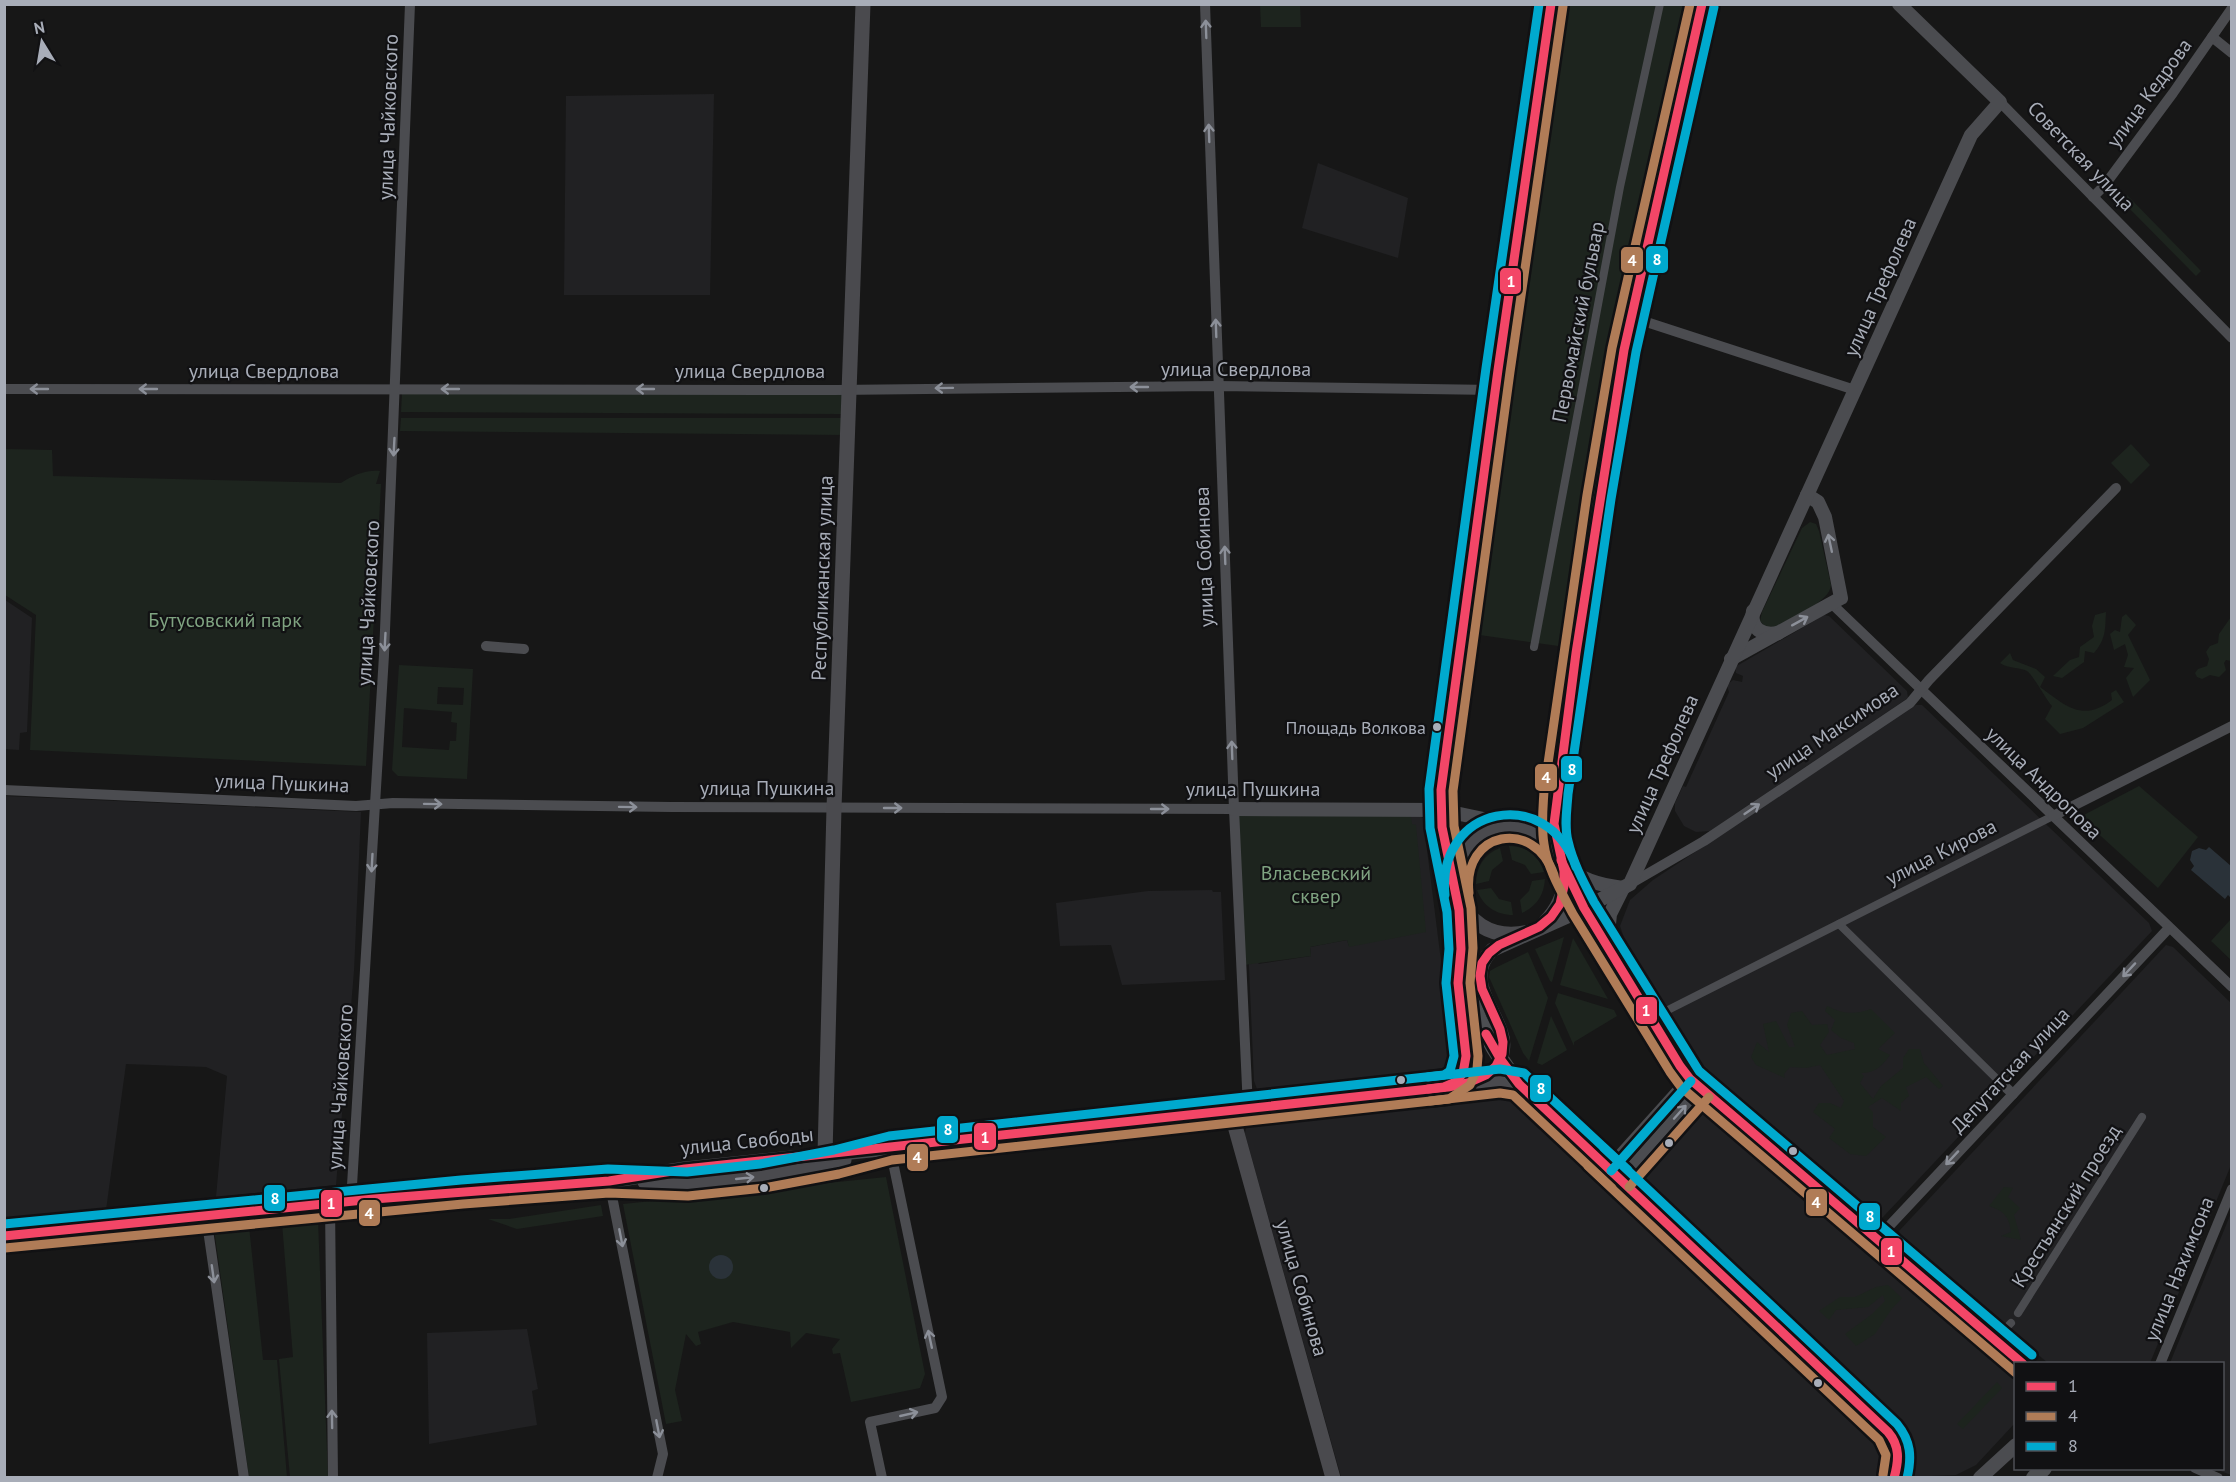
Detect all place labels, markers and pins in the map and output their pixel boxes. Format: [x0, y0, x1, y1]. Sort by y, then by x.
place label: Площадь Волкова [1286, 716, 1426, 739]
marker: Площадь Волкова [1431, 721, 1443, 733]
unlabelled marker [1395, 1074, 1407, 1086]
unlabelled marker [1663, 1137, 1675, 1149]
unlabelled marker [1787, 1145, 1799, 1157]
unlabelled marker [758, 1182, 770, 1194]
unlabelled marker [1812, 1377, 1824, 1389]

